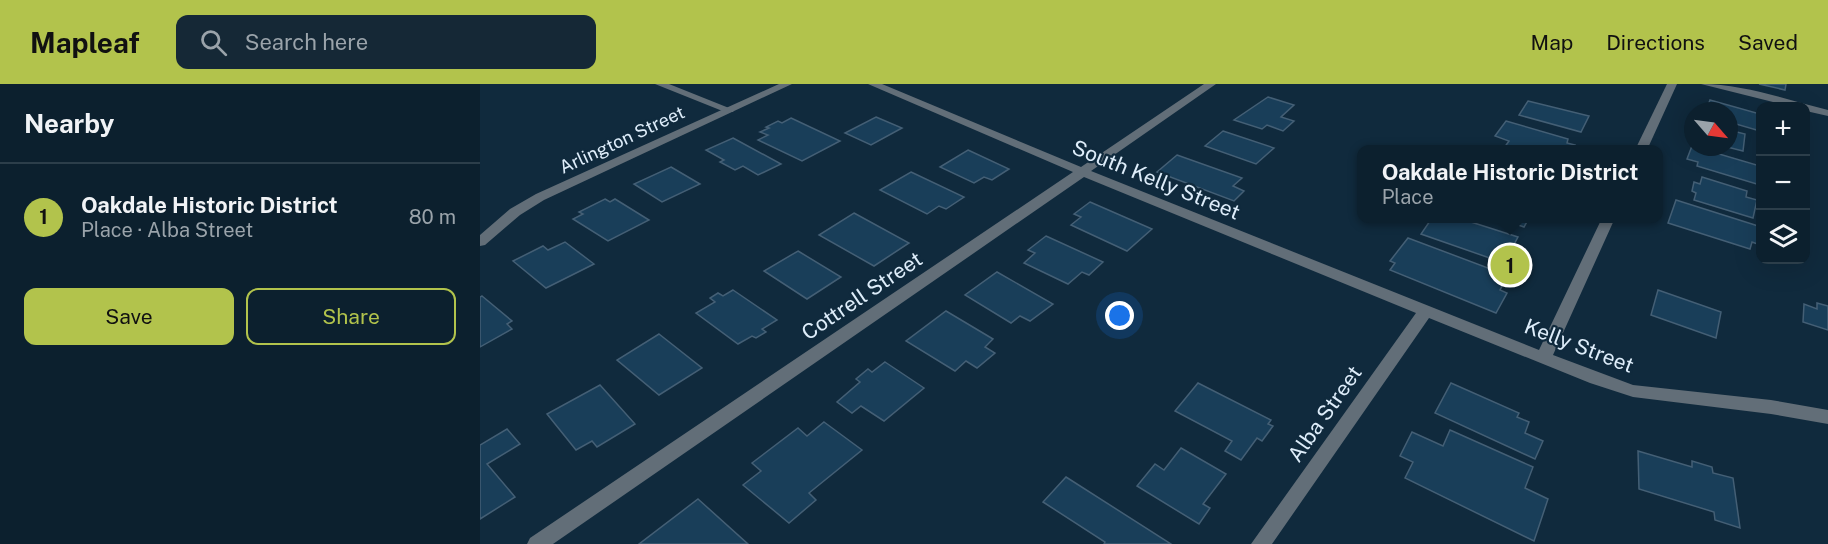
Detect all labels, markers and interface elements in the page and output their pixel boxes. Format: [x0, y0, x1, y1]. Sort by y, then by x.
search box [176, 15, 596, 69]
text: Mapleaf [30, 26, 140, 59]
icon: search [197, 26, 230, 59]
text: Search here [245, 29, 368, 55]
text: Map [1531, 30, 1573, 55]
text: Directions [1606, 30, 1705, 55]
text: Saved [1738, 30, 1798, 55]
street label: Arlington Street [556, 101, 688, 178]
north arrow [1684, 102, 1738, 156]
map controls [1756, 102, 1810, 264]
button: + [1756, 102, 1810, 156]
text: Nearby [24, 108, 114, 139]
street label: South Kelly Street [1069, 134, 1244, 225]
popup [1357, 145, 1663, 223]
button: − [1756, 156, 1810, 210]
text: Oakdale Historic District [1382, 159, 1638, 185]
text: Place [1382, 185, 1434, 209]
text: Oakdale Historic District [81, 192, 338, 218]
text: 1 [39, 205, 48, 229]
text: 80 m [409, 205, 456, 229]
button: layers [1756, 210, 1810, 264]
text: Place · Alba Street [81, 218, 253, 242]
pin: 1 [1490, 242, 1530, 288]
street label: Cottrell Street [797, 246, 927, 345]
button: Save [24, 288, 234, 345]
button: Share [246, 288, 456, 345]
your location [1105, 301, 1134, 330]
street label: Kelly Street [1521, 313, 1637, 378]
street label: Alba Street [1282, 361, 1367, 467]

